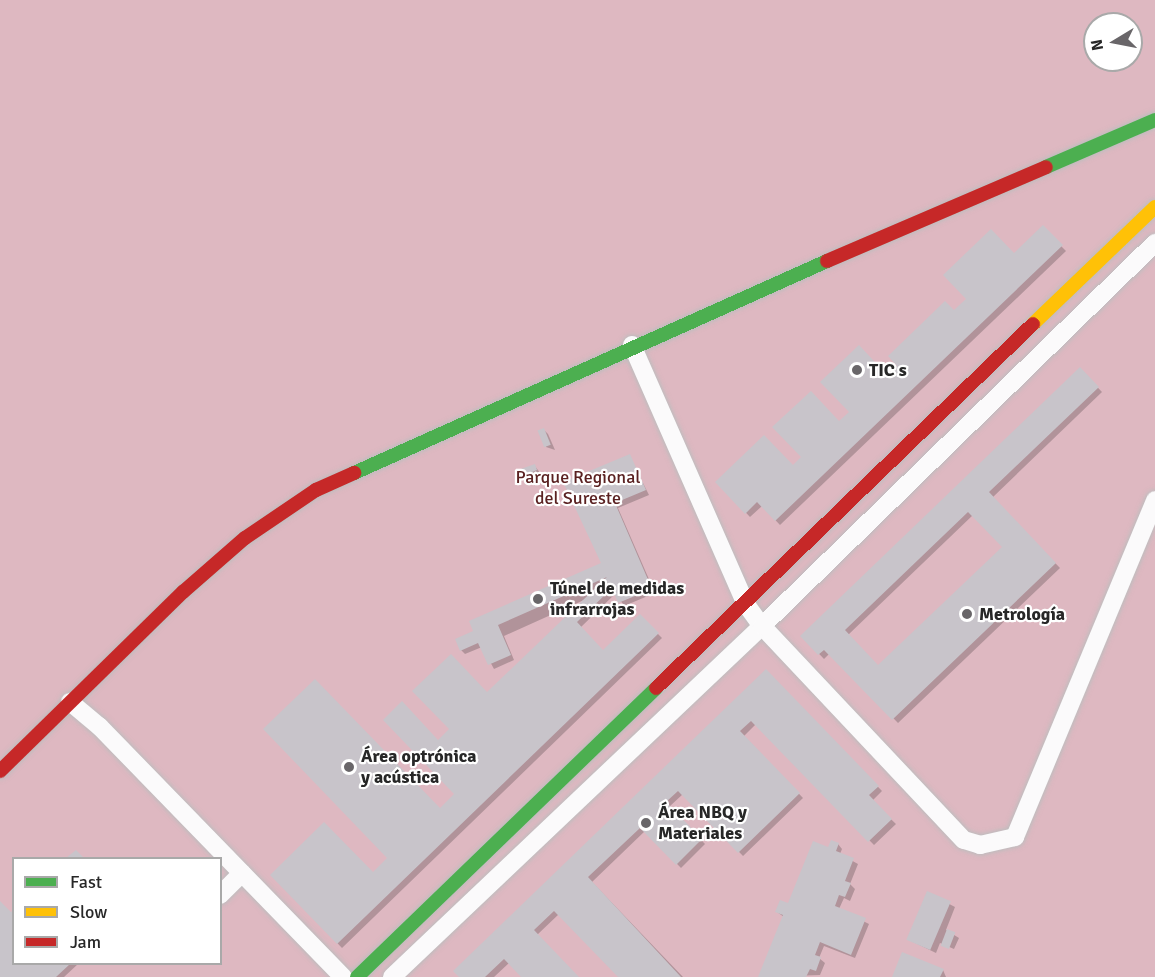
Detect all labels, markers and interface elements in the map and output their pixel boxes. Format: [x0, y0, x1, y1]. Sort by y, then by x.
north arrow [1083, 12, 1143, 72]
text: N [1086, 38, 1108, 52]
place label: TIC s [869, 359, 907, 381]
marker: TIC s [850, 363, 864, 377]
park label: Parque Regional del Sureste [515, 467, 641, 510]
place label: Túnel de medidas infrarrojas [550, 578, 684, 620]
marker: Túnel de medidas infrarrojas [531, 592, 545, 606]
place label: Metrología [979, 603, 1065, 625]
marker: Metrología [960, 607, 974, 621]
place label: Área optrónica y acústica [361, 746, 477, 789]
marker: Área optrónica y acústica [342, 760, 356, 774]
place label: Área NBQ y Materiales [658, 802, 747, 844]
marker: Área NBQ y Materiales [639, 816, 653, 830]
legend [12, 857, 222, 965]
text: Fast [70, 871, 102, 893]
text: Slow [70, 901, 107, 923]
text: Jam [70, 931, 101, 953]

